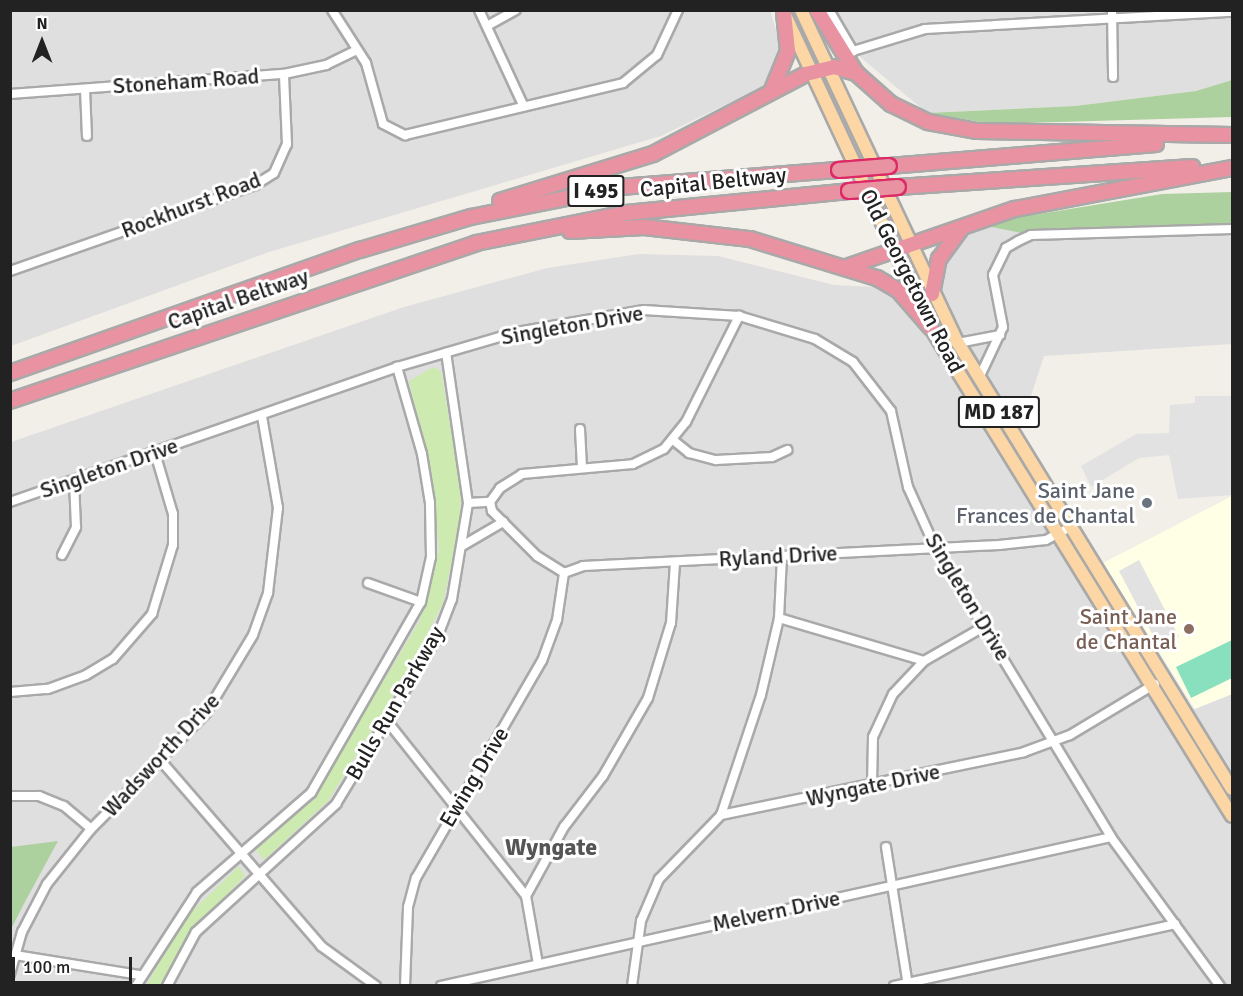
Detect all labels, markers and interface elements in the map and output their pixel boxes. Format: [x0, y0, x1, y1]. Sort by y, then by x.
north arrow [12, 12, 72, 72]
text: N [36, 14, 48, 34]
street label: Stoneham Road [112, 63, 260, 99]
street label: Capital Beltway [638, 161, 788, 203]
street label: Rockhurst Road [118, 166, 264, 244]
road number: I 495 [566, 173, 626, 209]
street label: Old Georgetown Road [854, 185, 970, 377]
street label: Capital Beltway [164, 263, 312, 335]
street label: Singleton Drive [499, 299, 645, 351]
road number: MD 187 [957, 394, 1041, 430]
street label: Singleton Drive [37, 432, 181, 504]
place label: Saint Jane Frances de Chantal [956, 477, 1135, 528]
marker: Saint Jane Frances de Chantal [1140, 496, 1154, 510]
street label: Singleton Drive [920, 528, 1016, 666]
street label: Ryland Drive [718, 540, 838, 572]
place label: Saint Jane de Chantal [1076, 603, 1177, 654]
street label: Bulls Run Parkway [340, 621, 450, 785]
marker: Saint Jane de Chantal [1182, 622, 1196, 636]
street label: Wadsworth Drive [97, 688, 225, 822]
street label: Ewing Drive [434, 722, 514, 832]
street label: Wyngate Drive [804, 758, 942, 812]
district label: Wyngate [505, 834, 597, 862]
street label: Melvern Drive [710, 885, 842, 937]
scale bar [15, 945, 135, 983]
text: 100 m [23, 956, 70, 978]

